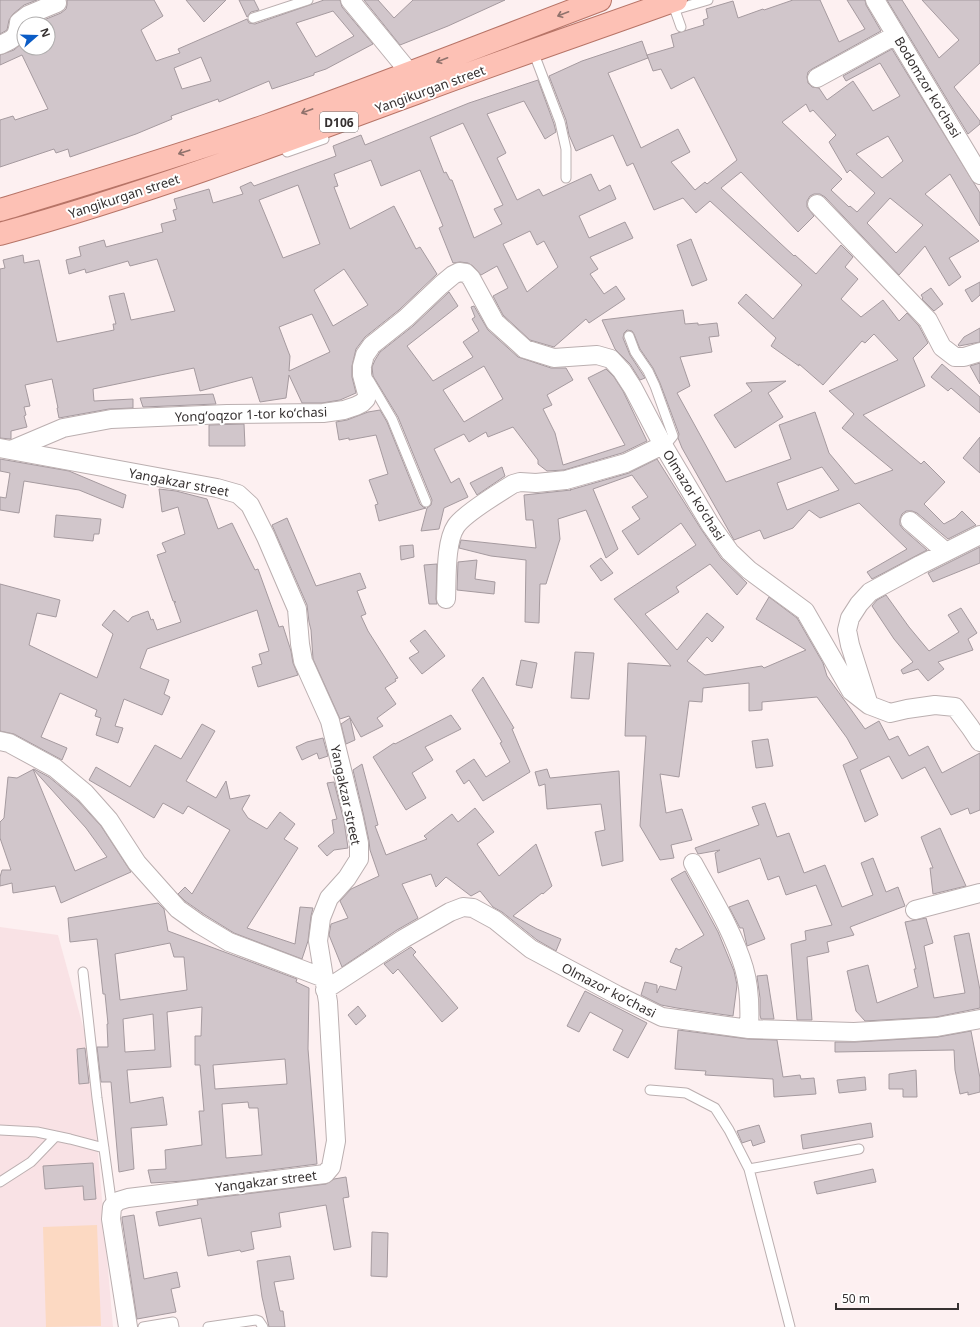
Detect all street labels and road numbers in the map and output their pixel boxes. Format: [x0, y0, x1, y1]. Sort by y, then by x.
street label: Bodomzor koʻchasi [891, 33, 965, 141]
street label: Yangikurgan street [373, 61, 488, 117]
road number: D106 [320, 112, 358, 132]
street label: Yangikurgan street [66, 169, 182, 222]
street label: Yongʻoqzor 1-tor koʻchasi [174, 402, 328, 426]
street label: Olmazor koʻchasi [659, 446, 729, 544]
street label: Yangakzar street [127, 463, 231, 501]
street label: Yangakzar street [327, 743, 365, 847]
street label: Olmazor koʻchasi [559, 958, 659, 1022]
street label: Yangakzar street [214, 1166, 318, 1196]

